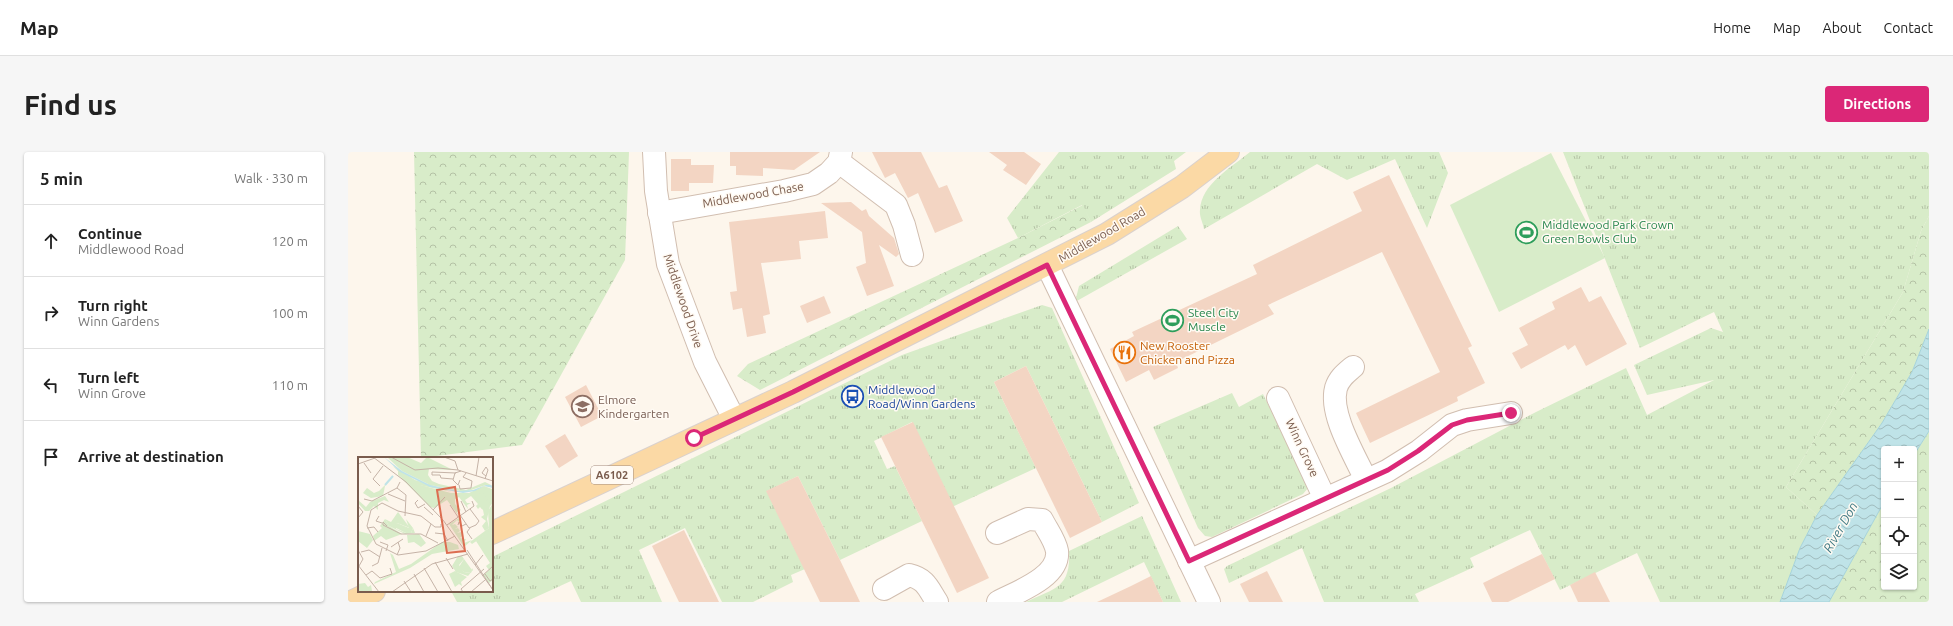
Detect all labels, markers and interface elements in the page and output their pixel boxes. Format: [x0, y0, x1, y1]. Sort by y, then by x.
text: Map [20, 17, 59, 39]
text: Home [1713, 20, 1751, 36]
text: Map [1773, 20, 1801, 36]
text: About [1823, 20, 1862, 36]
text: Contact [1884, 20, 1933, 36]
button: Directions [1825, 86, 1929, 122]
text: Find us [24, 89, 117, 120]
text: 5 min [40, 169, 83, 188]
text: Walk · 330 m [234, 171, 308, 185]
street label: Middlewood Chase [701, 179, 804, 210]
street label: Middlewood Road [1056, 204, 1147, 265]
place label: Middlewood Park Crown Green Bowls Club [1542, 218, 1674, 245]
sports icon: Middlewood Park Crown Green Bowls Club [1514, 219, 1540, 245]
text: Continue [78, 225, 142, 242]
icon: ahead [40, 230, 62, 252]
text: 120 m [272, 234, 308, 248]
text: Middlewood Road [78, 242, 184, 256]
street label: Middlewood Drive [661, 252, 706, 350]
text: Turn right [78, 297, 148, 314]
icon: right [40, 302, 62, 324]
text: 100 m [272, 306, 308, 320]
place label: Steel City Muscle [1188, 306, 1239, 333]
sports icon: Steel City Muscle [1159, 307, 1185, 333]
text: Winn Gardens [78, 314, 159, 328]
place label: New Rooster Chicken and Pizza [1140, 339, 1235, 366]
restaurant icon: New Rooster Chicken and Pizza [1112, 340, 1138, 366]
text: Turn left [78, 369, 139, 386]
icon: left [40, 374, 62, 396]
text: 110 m [272, 378, 308, 392]
place label: Middlewood Road/Winn Gardens [868, 383, 975, 410]
bus stop icon: Middlewood Road/Winn Gardens [839, 384, 865, 410]
text: Winn Grove [78, 386, 146, 400]
place label: Elmore Kindergarten [598, 393, 669, 420]
school or university icon: Elmore Kindergarten [570, 394, 596, 420]
route end [1502, 404, 1520, 422]
street label: Winn Grove [1283, 417, 1322, 479]
route start [685, 429, 703, 447]
icon: arrive [40, 446, 62, 468]
map controls [1881, 446, 1917, 590]
button: + [1881, 446, 1917, 482]
text: Arrive at destination [78, 448, 224, 465]
inset map [358, 457, 493, 592]
road number: A6102 [591, 466, 633, 484]
button: − [1881, 482, 1917, 518]
water label: River Don [1820, 500, 1860, 554]
button: locate [1881, 518, 1917, 554]
button: layers [1881, 554, 1917, 590]

